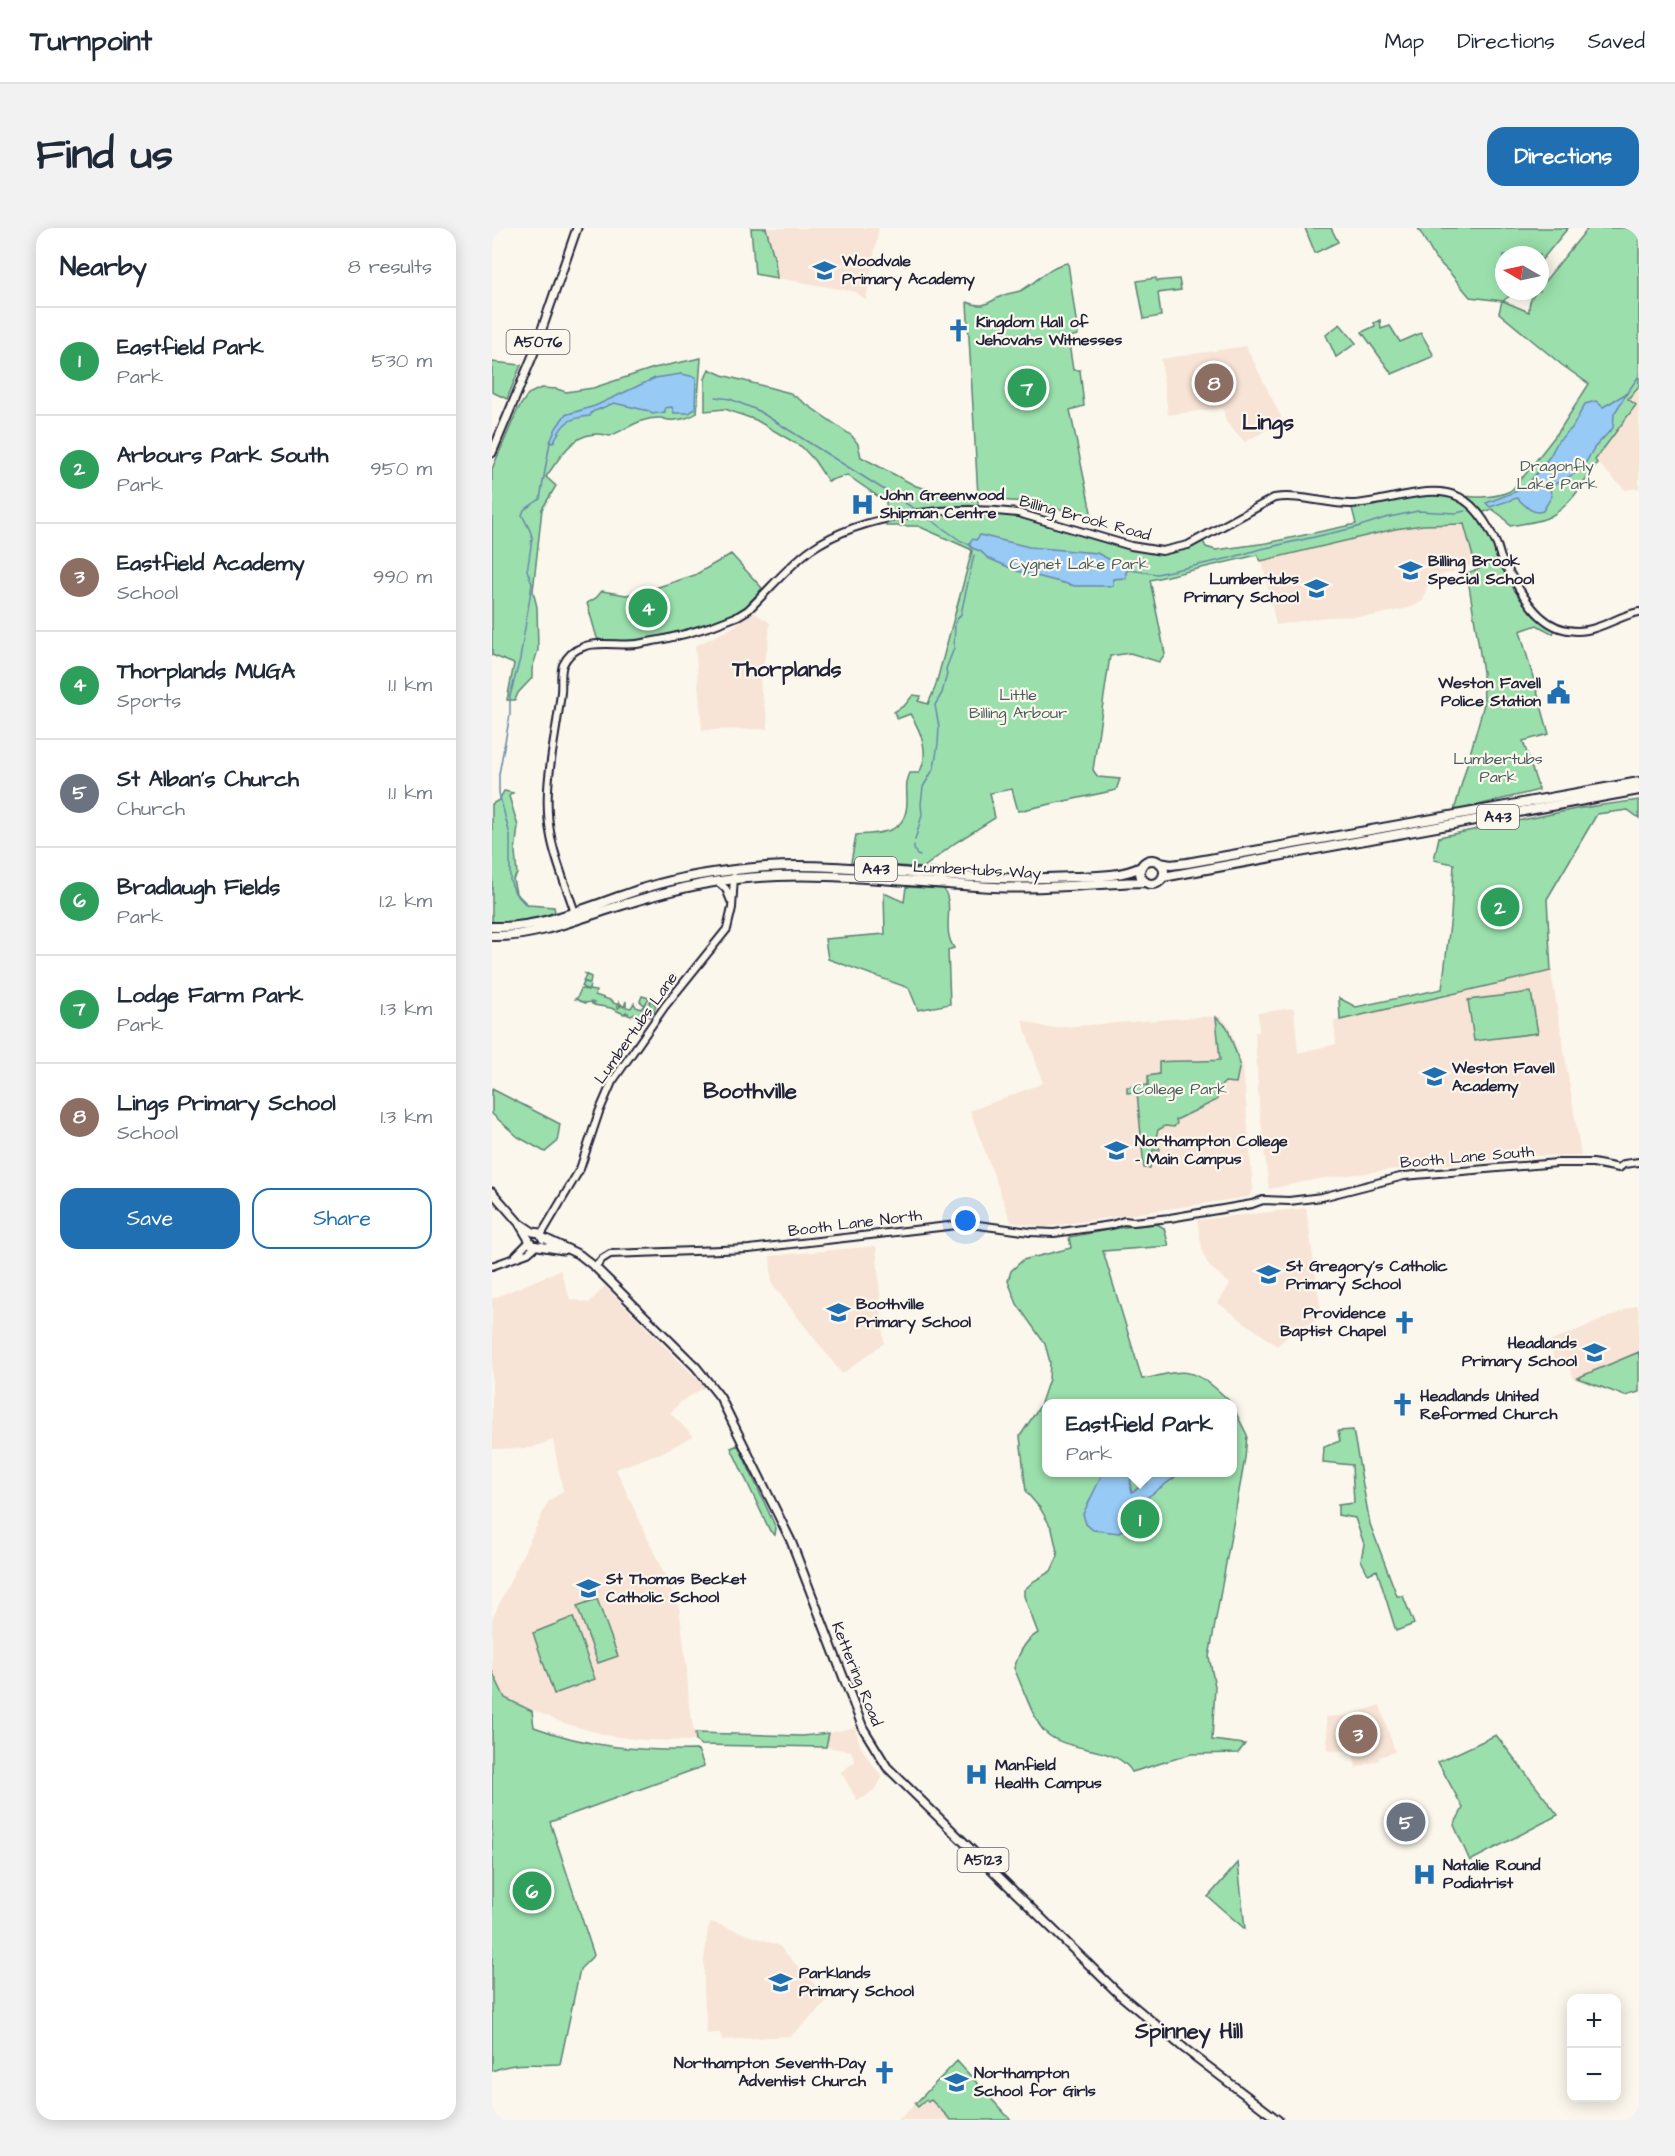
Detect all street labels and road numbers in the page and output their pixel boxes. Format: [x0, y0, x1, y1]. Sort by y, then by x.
road number: A5076 [507, 330, 570, 354]
street label: Billing Brook Road [1017, 490, 1153, 547]
road number: A43 [1477, 805, 1519, 829]
street label: Lumbertubs Way [912, 856, 1042, 885]
road number: A43 [855, 857, 897, 881]
street label: Lumbertubs Lane [589, 967, 683, 1088]
street label: Booth Lane South [1399, 1140, 1535, 1174]
street label: Booth Lane North [787, 1204, 923, 1242]
street label: Kettering Road [825, 1619, 888, 1730]
road number: A5123 [958, 1848, 1008, 1872]

